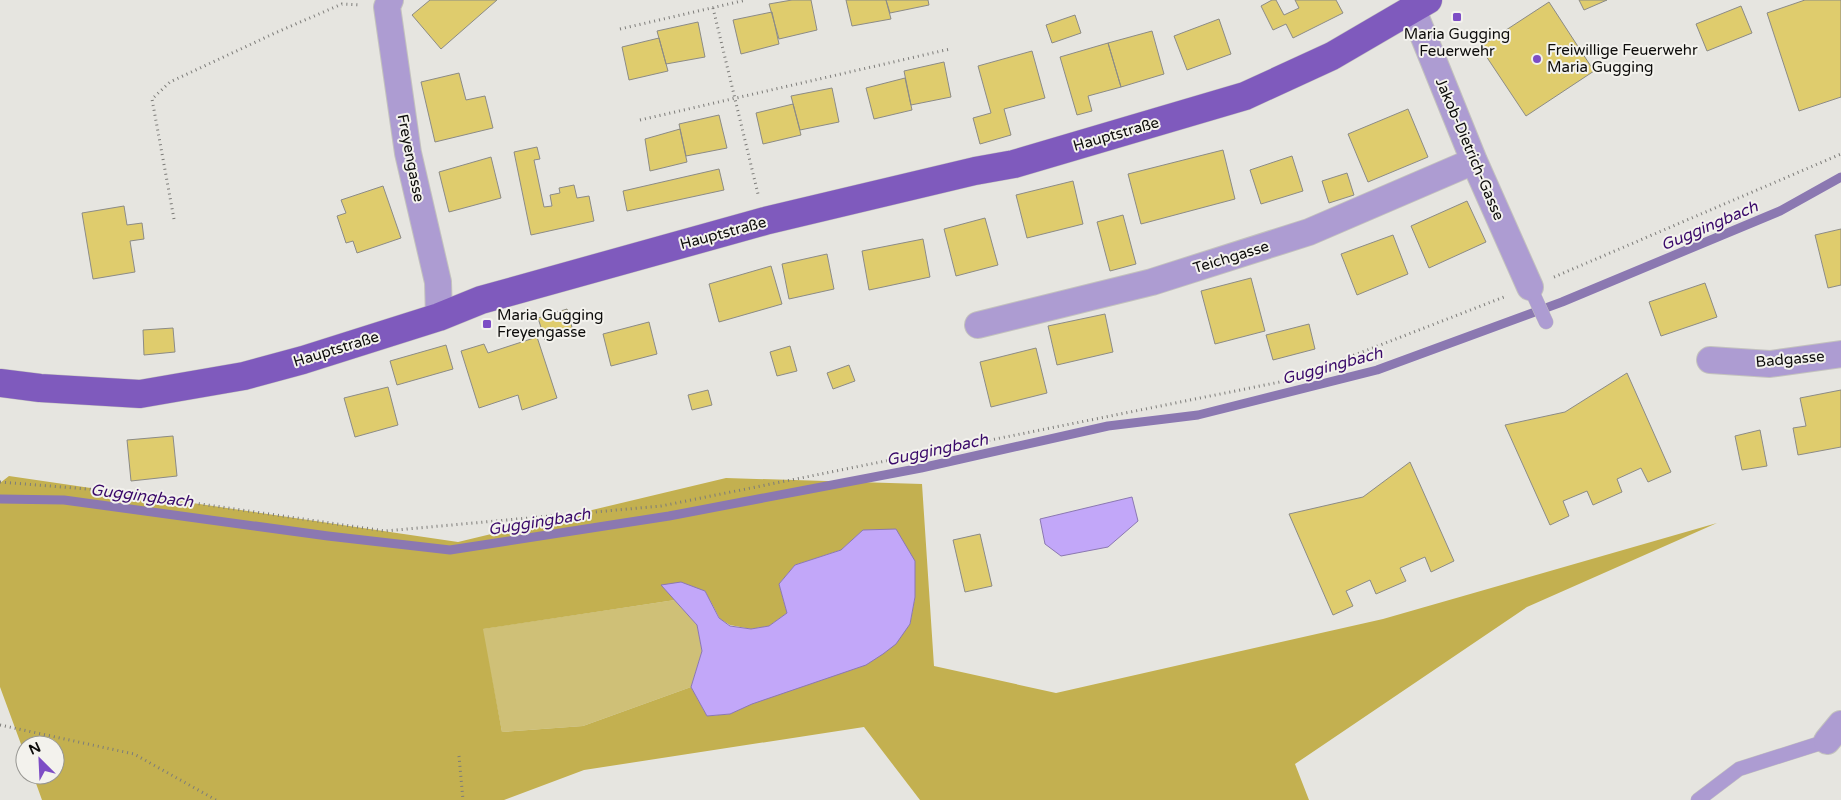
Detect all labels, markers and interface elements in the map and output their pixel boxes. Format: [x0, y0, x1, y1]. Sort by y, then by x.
marker: Maria Gugging Feuerwehr [1451, 11, 1463, 23]
place label: Maria Gugging Feuerwehr [1404, 25, 1510, 60]
place label: Freiwillige Feuerwehr Maria Gugging [1547, 41, 1698, 76]
marker: Freiwillige Feuerwehr Maria Gugging [1531, 53, 1543, 65]
street label: Jakob-Dietrich-Gasse [1432, 75, 1508, 223]
street label: Freyengasse [394, 113, 428, 203]
street label: Hauptstraße [1071, 113, 1161, 155]
water label: Guggingbach [1658, 196, 1762, 255]
street label: Hauptstraße [678, 213, 768, 253]
street label: Teichgasse [1191, 237, 1271, 277]
place label: Maria Gugging Freyengasse [497, 306, 604, 341]
marker: Maria Gugging Freyengasse [481, 318, 493, 330]
street label: Hauptstraße [291, 327, 381, 371]
water label: Guggingbach [1280, 343, 1386, 389]
street label: Badgasse [1755, 347, 1825, 371]
water label: Guggingbach [885, 429, 991, 470]
water label: Guggingbach [89, 480, 196, 512]
water label: Guggingbach [487, 504, 593, 540]
north arrow [15, 735, 65, 785]
text: N [26, 739, 44, 759]

